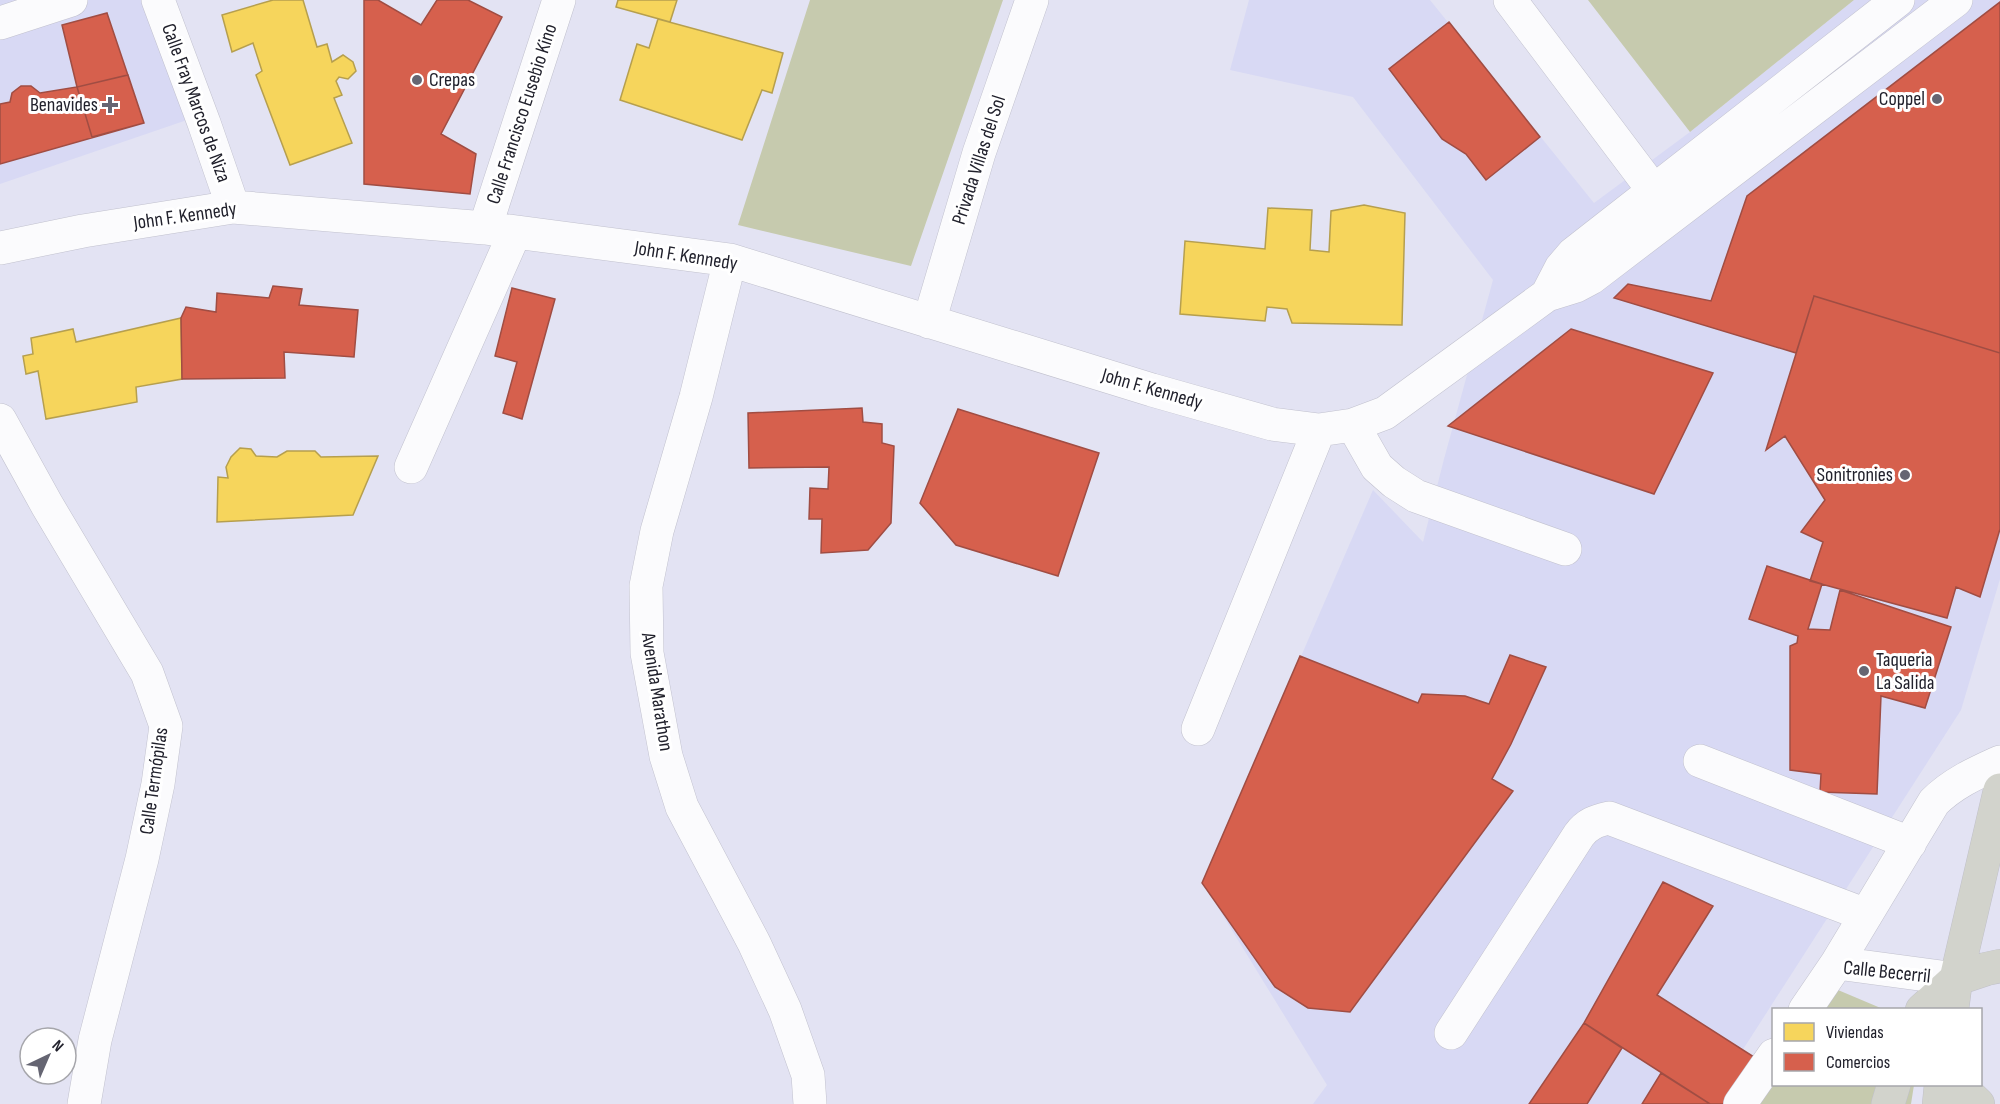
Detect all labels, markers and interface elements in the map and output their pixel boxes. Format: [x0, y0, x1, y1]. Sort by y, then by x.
street label: Calle Fray Marcos de Niza [156, 20, 236, 186]
street label: Calle Francisco Eusebio Kino [481, 21, 563, 207]
place label: Crepas [429, 68, 475, 92]
marker: Crepas [410, 73, 424, 87]
place label: Coppel [1879, 87, 1925, 111]
street label: Privada Villas del Sol [947, 92, 1011, 228]
marker: Coppel [1930, 92, 1944, 106]
place label: Benavides [30, 93, 98, 117]
marker: Benavides [103, 98, 117, 112]
street label: John F. Kennedy [131, 197, 238, 235]
street label: John F. Kennedy [632, 236, 739, 276]
street label: John F. Kennedy [1098, 363, 1205, 415]
place label: Sonitronies [1817, 463, 1893, 487]
marker: Sonitronies [1898, 468, 1912, 482]
street label: Avenida Marathon [636, 630, 678, 753]
place label: Taqueria La Salida [1876, 648, 1934, 695]
marker: Taqueria La Salida [1857, 664, 1871, 678]
street label: Calle Termópilas [135, 726, 173, 836]
street label: Calle Becerril [1842, 955, 1932, 989]
legend [1772, 1008, 1982, 1086]
text: Viviendas [1826, 1022, 1884, 1043]
north arrow [18, 1026, 78, 1086]
text: N [48, 1036, 67, 1056]
text: Comercios [1826, 1052, 1890, 1073]

